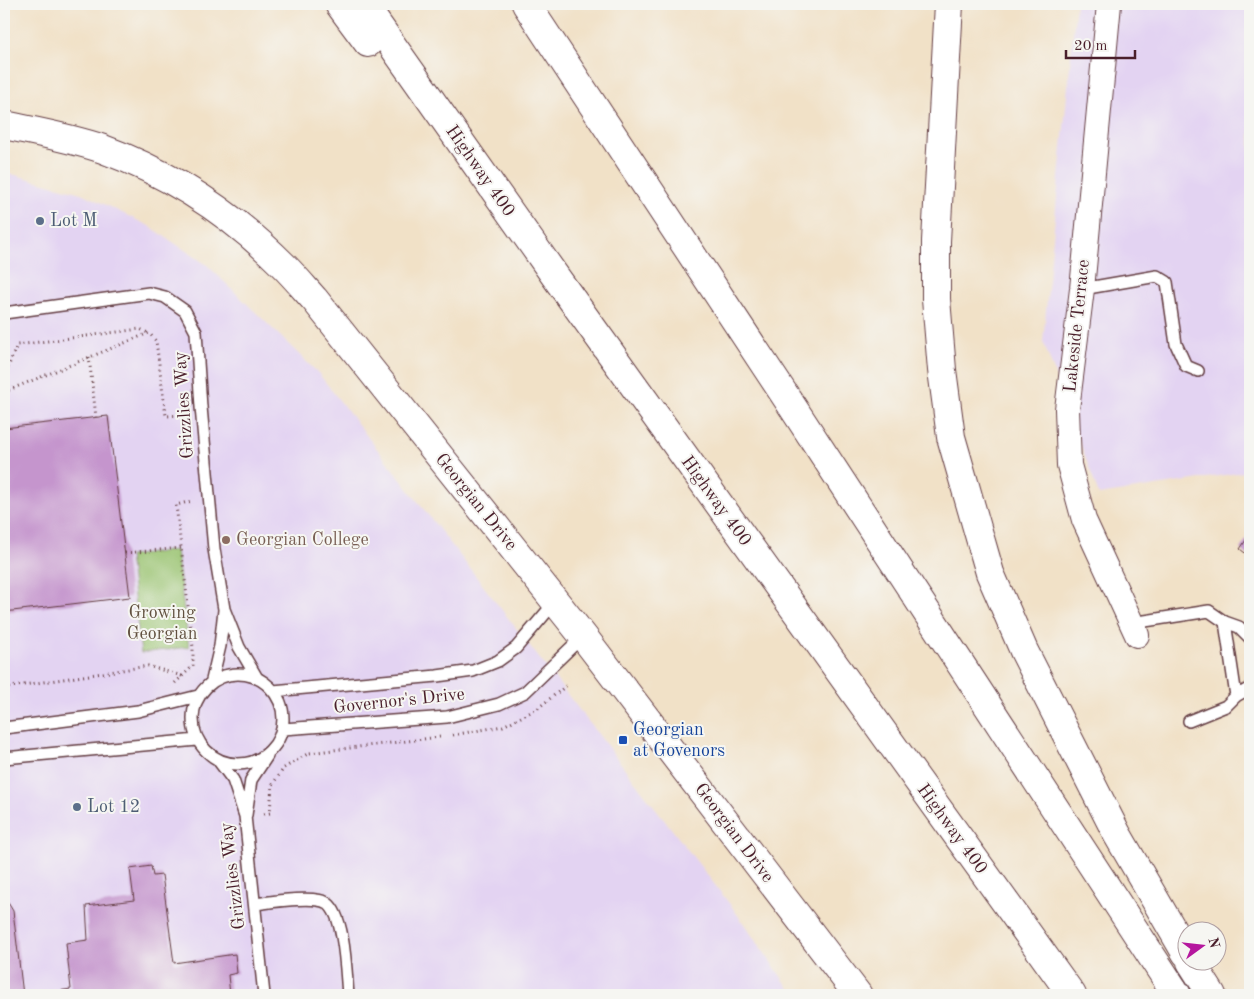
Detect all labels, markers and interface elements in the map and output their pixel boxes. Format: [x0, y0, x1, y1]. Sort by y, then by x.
scale bar [1066, 28, 1135, 60]
text: 20 m [1074, 39, 1108, 54]
street label: Highway 400 [442, 122, 518, 220]
place label: Lot M [50, 212, 97, 230]
marker: Lot M [34, 215, 46, 227]
street label: Lakeside Terrace [1061, 259, 1093, 393]
street label: Grizzlies Way [171, 350, 197, 459]
street label: Georgian Drive [432, 450, 520, 554]
street label: Highway 400 [677, 453, 755, 549]
place label: Georgian College [236, 531, 369, 549]
marker: Georgian College [220, 534, 232, 546]
park label: Growing Georgian [127, 604, 198, 643]
street label: Governor's Drive [332, 685, 466, 717]
place label: Georgian at Govenors [633, 721, 725, 760]
marker: Georgian at Govenors [617, 734, 629, 746]
street label: Georgian Drive [691, 780, 777, 886]
street label: Highway 400 [913, 781, 991, 877]
place label: Lot 12 [87, 798, 140, 816]
marker: Lot 12 [71, 801, 83, 813]
street label: Grizzlies Way [217, 821, 249, 931]
north arrow [1176, 922, 1226, 972]
text: N [1205, 936, 1222, 950]

